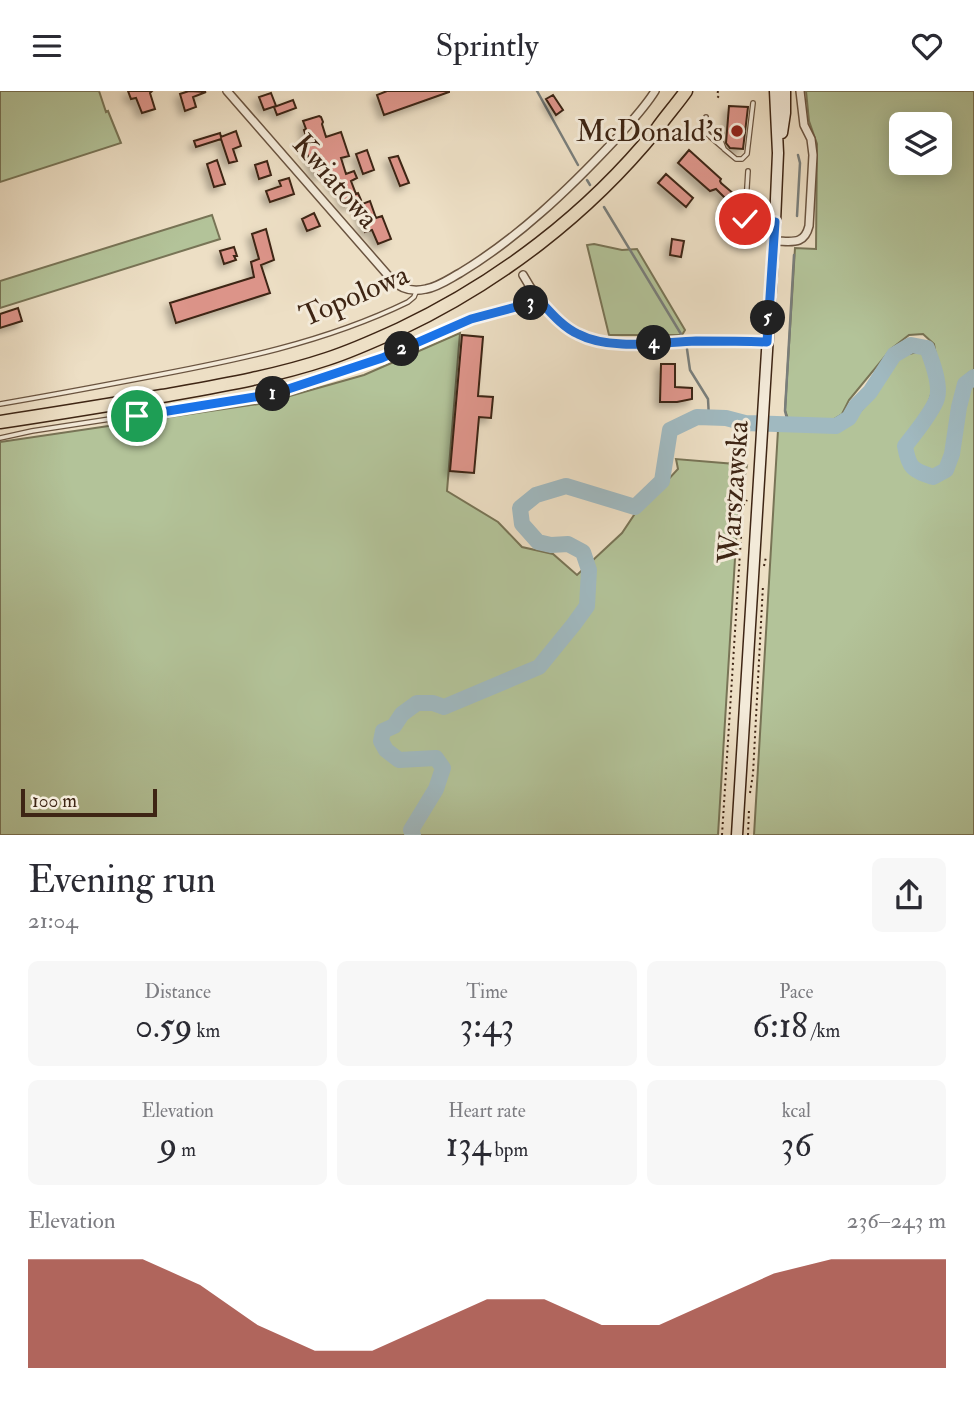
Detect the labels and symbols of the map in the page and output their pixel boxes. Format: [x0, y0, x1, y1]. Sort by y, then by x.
place label: McDonald's [576, 113, 723, 150]
marker: McDonald's [729, 123, 745, 139]
street label: Kwiatowa [284, 126, 387, 237]
pin [715, 189, 775, 249]
street label: Topolowa [294, 256, 415, 335]
pin: 3 [514, 285, 548, 321]
pin: 5 [750, 301, 786, 335]
pin: 4 [636, 325, 672, 361]
pin: 2 [384, 331, 420, 367]
pin: 1 [256, 377, 290, 411]
pin [107, 386, 167, 446]
street label: Warszawska [710, 419, 757, 566]
scale bar [21, 786, 158, 818]

